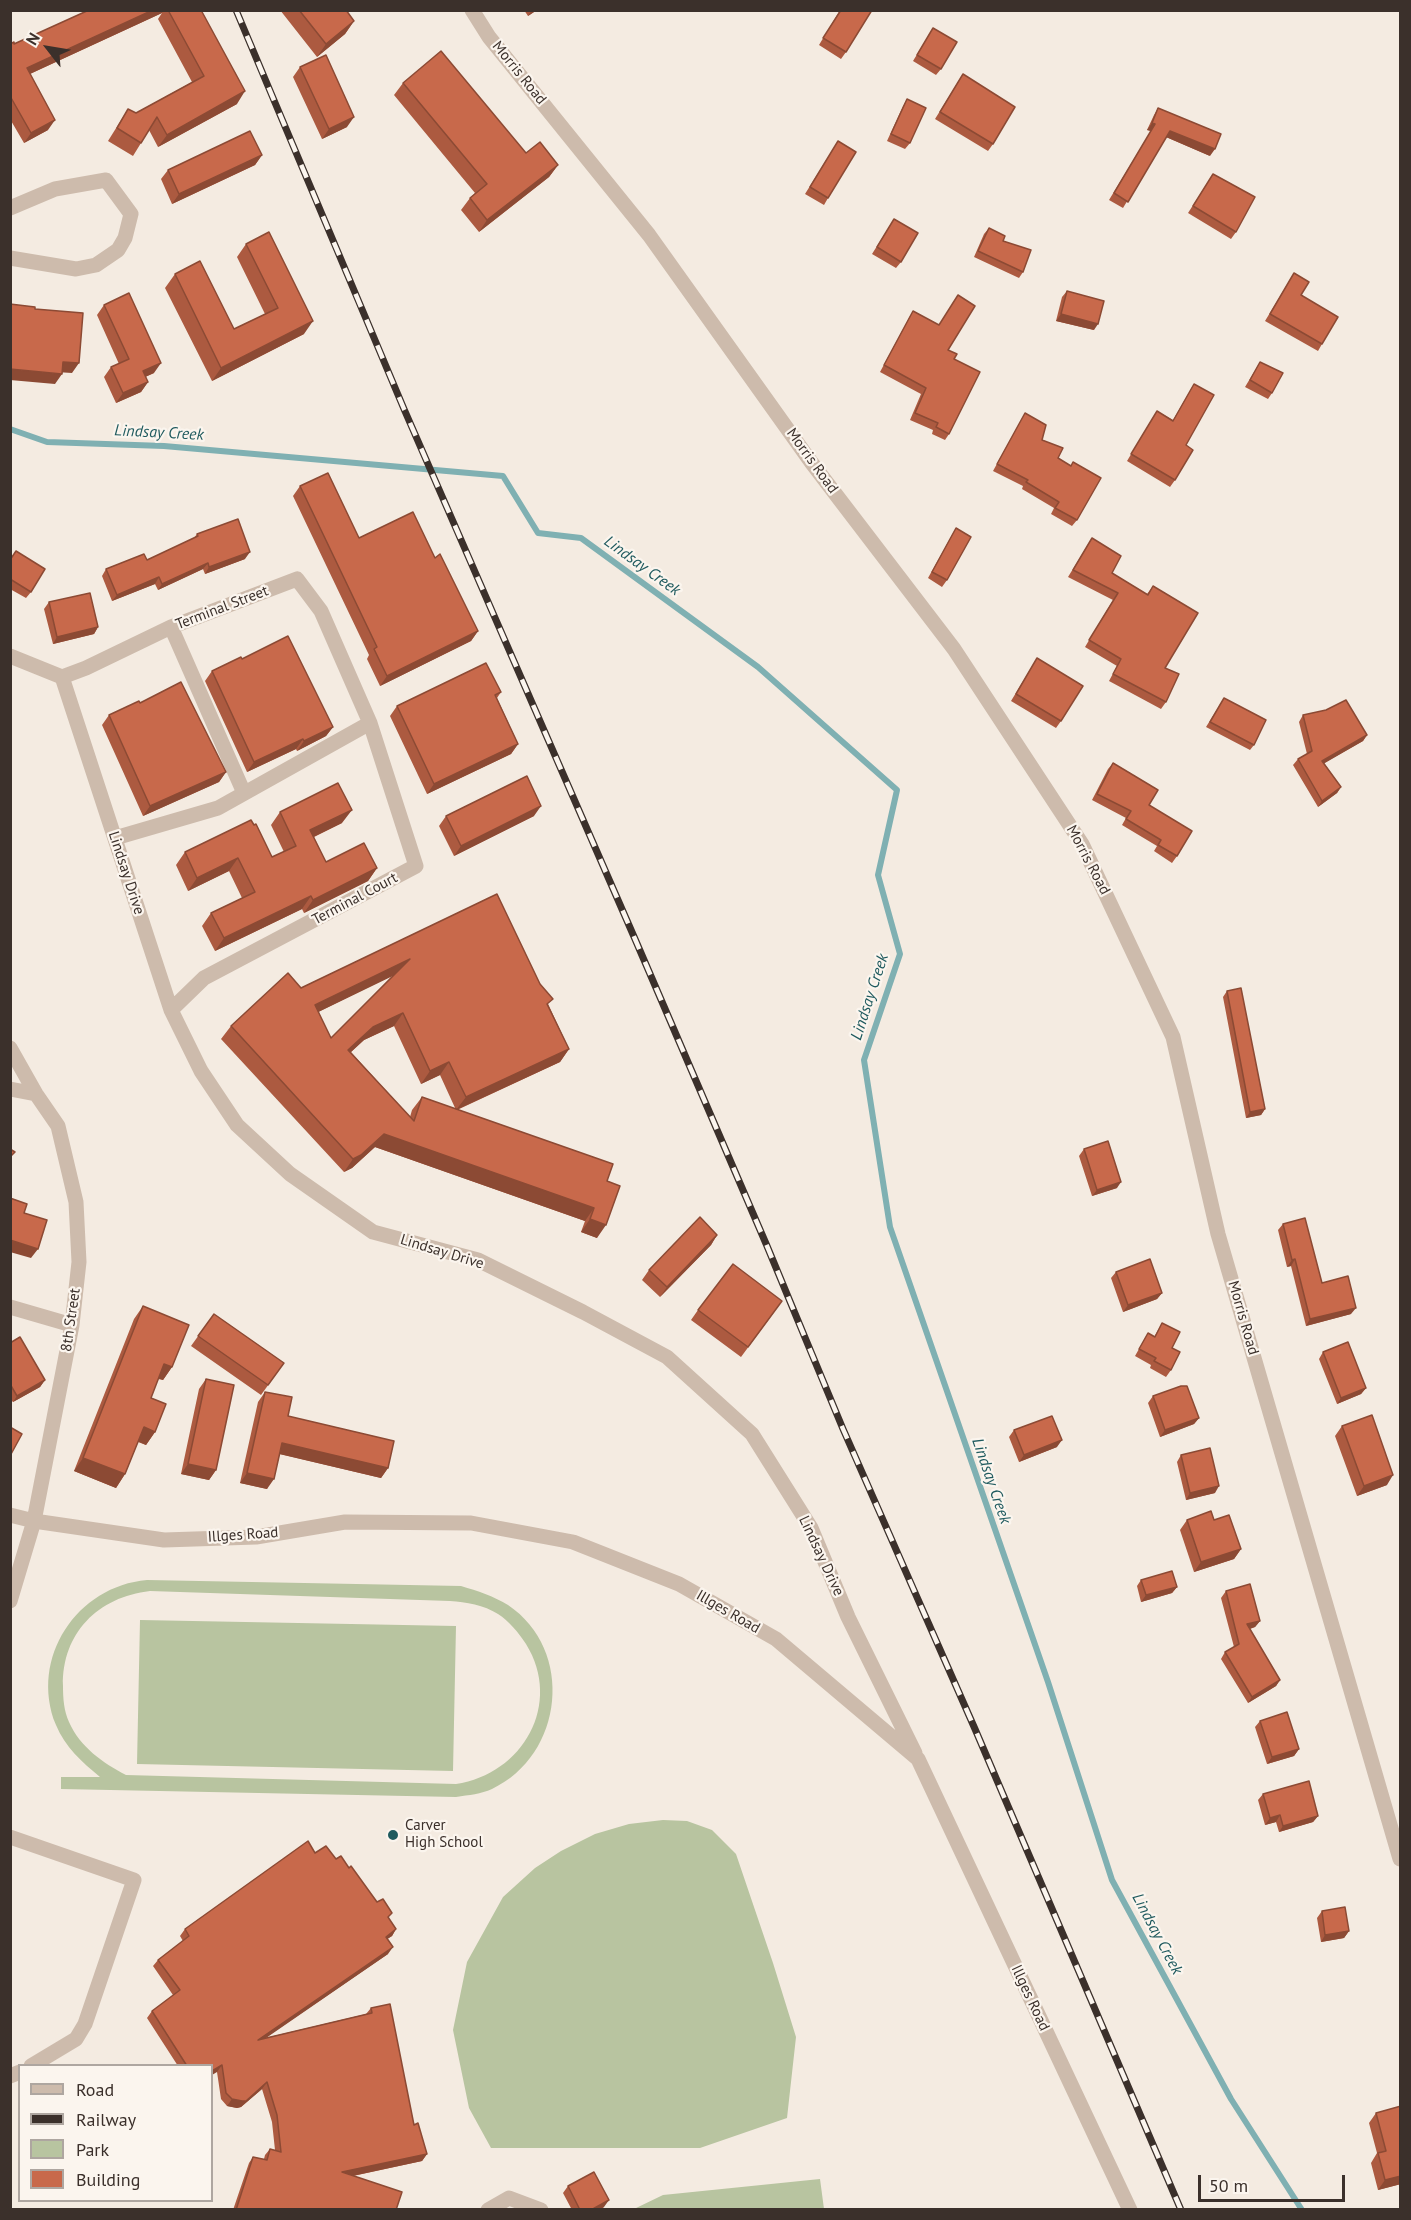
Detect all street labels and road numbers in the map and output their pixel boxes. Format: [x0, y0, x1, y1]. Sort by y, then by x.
street label: Morris Road [488, 38, 550, 108]
street label: Morris Road [782, 425, 842, 497]
street label: Terminal Street [173, 582, 271, 634]
street label: Morris Road [1062, 822, 1114, 898]
street label: Lindsay Drive [104, 829, 148, 917]
street label: Terminal Court [309, 869, 401, 929]
street label: Lindsay Drive [398, 1231, 486, 1273]
street label: Morris Road [1224, 1279, 1262, 1357]
street label: 8th Street [58, 1287, 84, 1353]
street label: Lindsay Drive [795, 1513, 847, 1599]
street label: Illges Road [207, 1524, 279, 1546]
street label: Illges Road [693, 1586, 763, 1638]
street label: Illges Road [1007, 1962, 1053, 2034]

